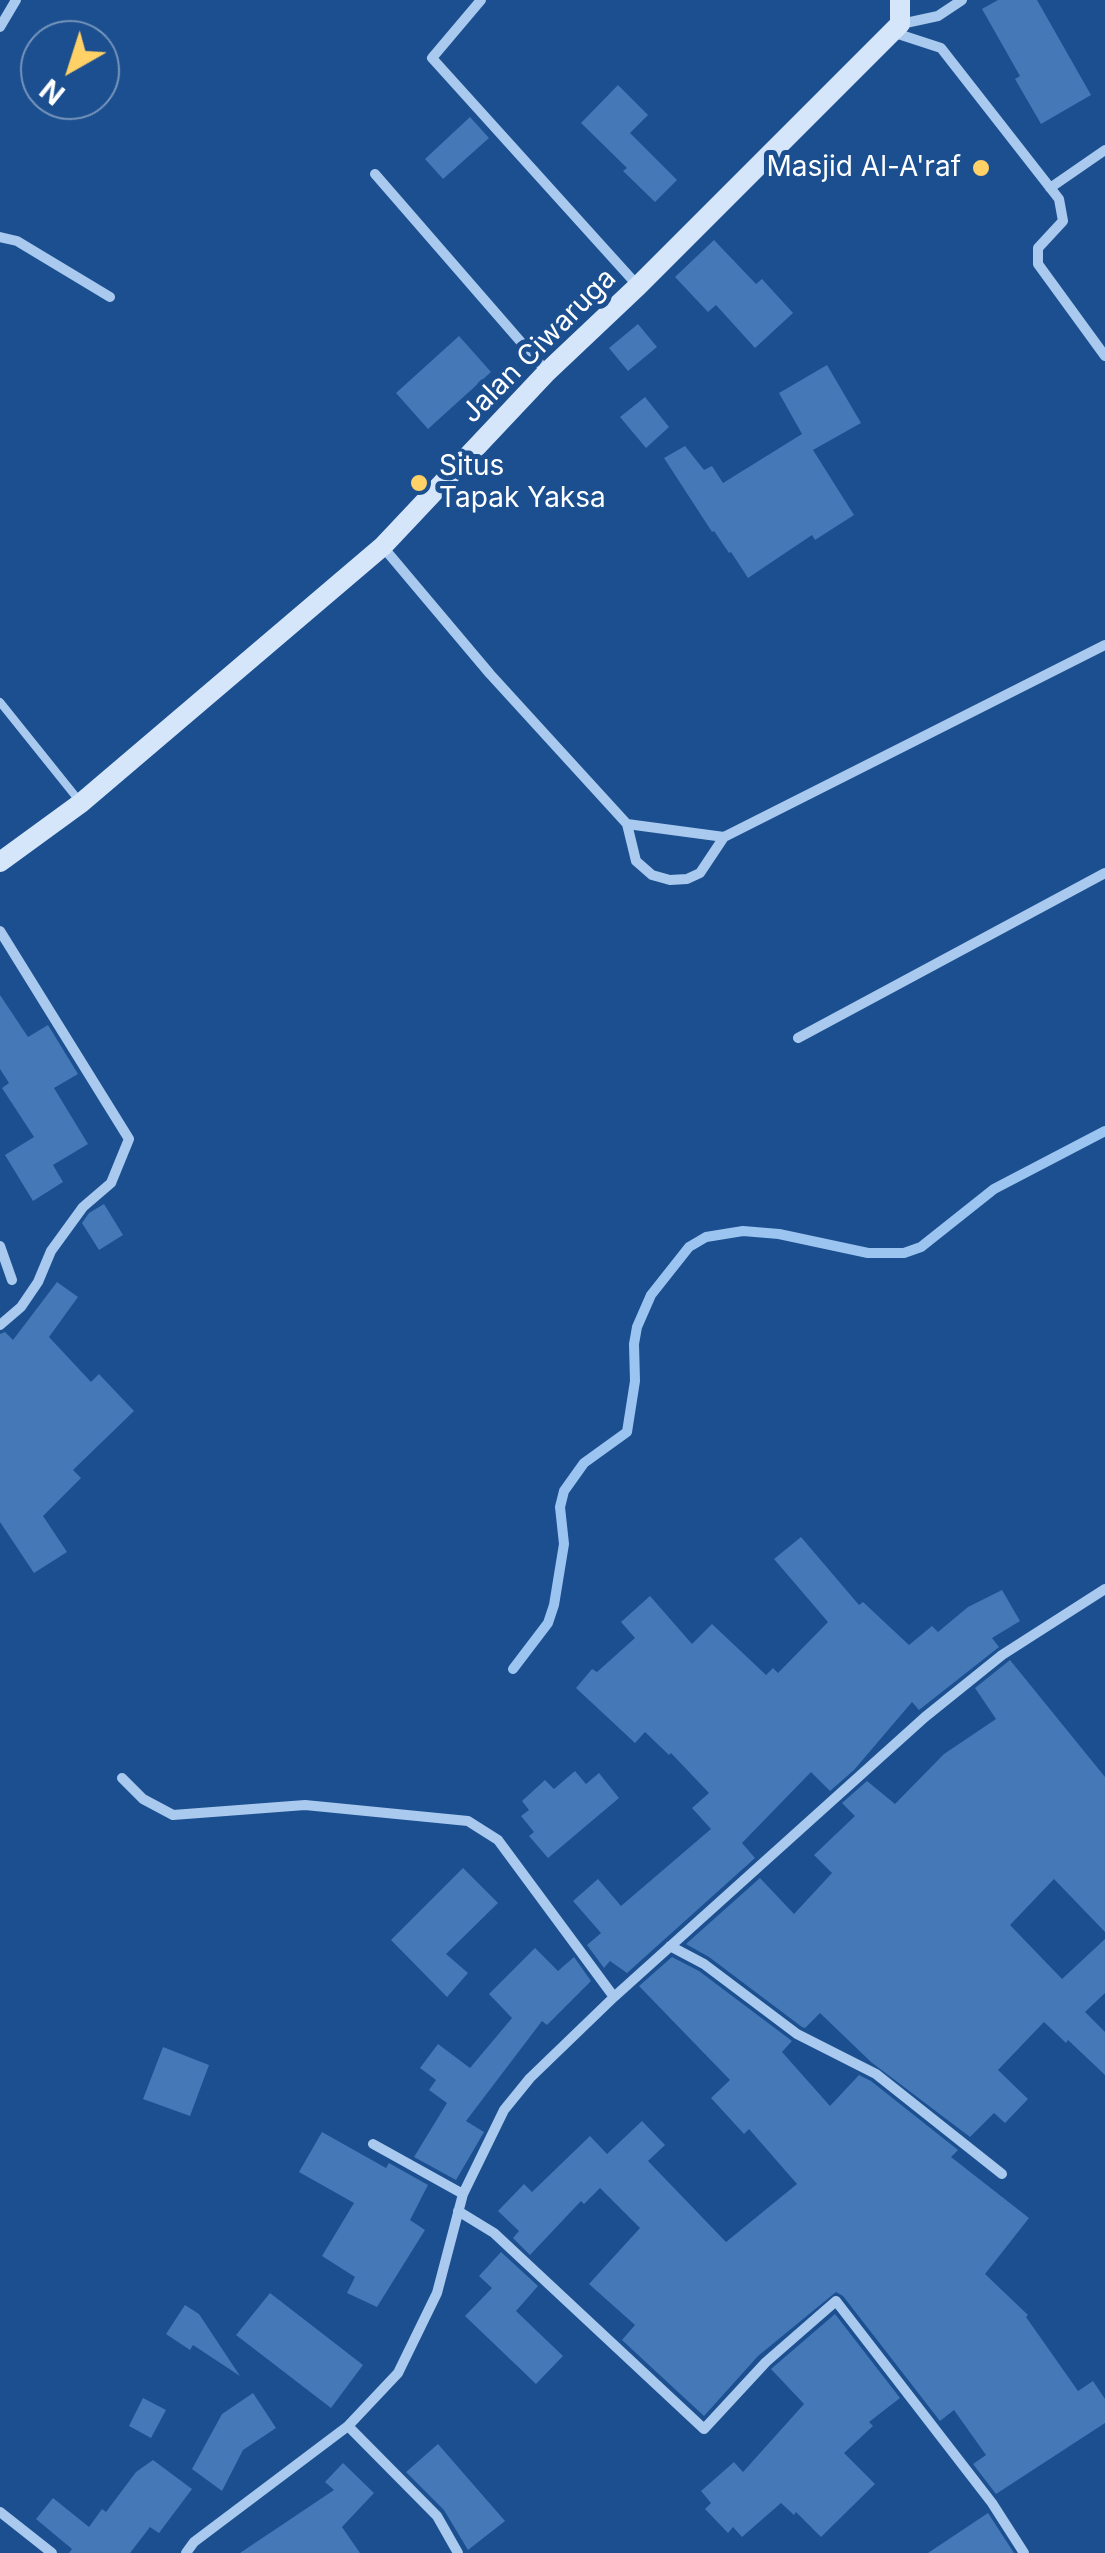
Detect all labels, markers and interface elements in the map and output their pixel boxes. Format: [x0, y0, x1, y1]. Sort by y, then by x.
north arrow [20, 20, 120, 120]
text: N [33, 72, 71, 112]
place label: Masjid Al-A'raf [766, 151, 961, 185]
marker: Masjid Al-A'raf [970, 157, 992, 179]
street label: Jalan Ciwaruga [455, 262, 623, 430]
place label: Situs Tapak Yaksa [439, 450, 606, 516]
marker: Situs Tapak Yaksa [408, 472, 430, 494]

